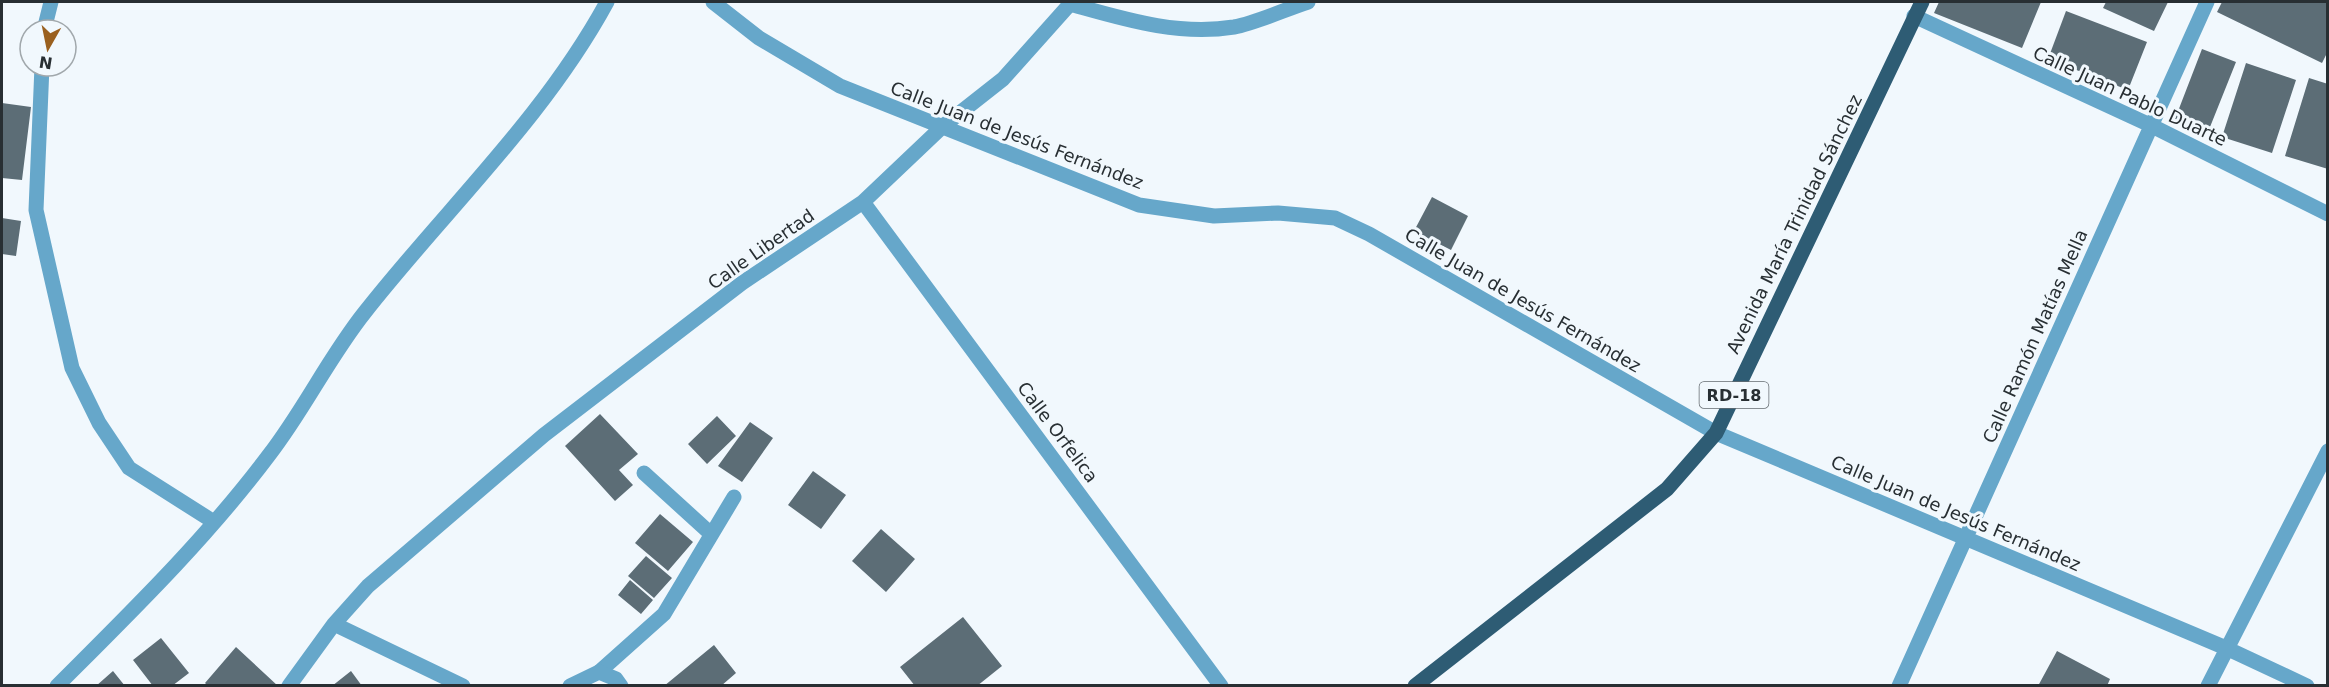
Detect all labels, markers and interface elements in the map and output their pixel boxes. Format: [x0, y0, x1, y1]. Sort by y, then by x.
north arrow [18, 18, 78, 78]
street label: Calle Juan Pablo Duarte [2030, 42, 2230, 150]
text: N [38, 52, 54, 73]
street label: Calle Juan de Jesús Fernández [888, 77, 1146, 193]
street label: Avenida María Trinidad Sánchez [1722, 91, 1866, 357]
street label: Calle Libertad [704, 205, 818, 293]
street label: Calle Juan de Jesús Fernández [1401, 224, 1645, 376]
street label: Calle Ramón Matías Mella [1978, 226, 2092, 446]
street label: Calle Orfelica [1013, 378, 1103, 486]
road number: RD-18 [1700, 382, 1768, 408]
street label: Calle Juan de Jesús Fernández [1828, 451, 2084, 575]

